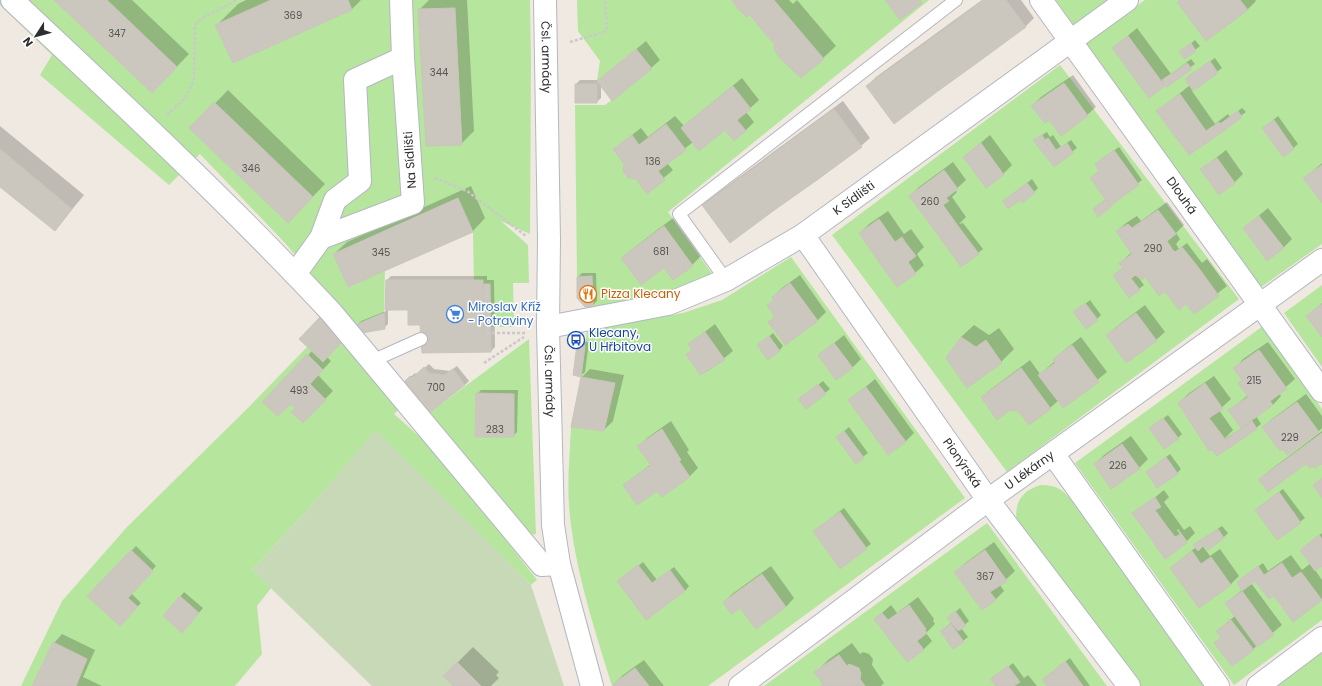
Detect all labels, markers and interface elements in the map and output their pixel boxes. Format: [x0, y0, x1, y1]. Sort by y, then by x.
house number: 369 [284, 8, 302, 23]
north arrow [16, 16, 56, 56]
street label: Čsl. armády [537, 21, 556, 93]
house number: 347 [108, 26, 126, 41]
text: N [19, 34, 37, 50]
house number: 344 [430, 65, 448, 80]
street label: Na Sídlišti [399, 131, 420, 189]
house number: 136 [645, 154, 661, 169]
house number: 346 [242, 161, 260, 176]
street label: Dlouhá [1163, 173, 1201, 218]
street label: K Sídlišti [829, 177, 878, 219]
house number: 260 [921, 194, 939, 209]
house number: 290 [1144, 241, 1162, 256]
house number: 681 [653, 244, 669, 259]
house number: 345 [372, 245, 390, 260]
restaurant icon: Pizza Klecany [578, 284, 598, 304]
place label: Pizza Klecany [601, 285, 681, 302]
place label: Miroslav Kříž - Potraviny [468, 298, 541, 329]
supermarket icon: Miroslav Kříž - Potraviny [445, 304, 465, 324]
place label: Klecany, U Hřbitova [589, 324, 651, 355]
bus stop icon: Klecany, U Hřbitova [566, 330, 586, 350]
street label: Čsl. armády [540, 345, 559, 417]
house number: 215 [1246, 373, 1262, 388]
house number: 700 [427, 380, 445, 395]
house number: 493 [290, 383, 308, 398]
house number: 283 [486, 422, 504, 437]
house number: 229 [1281, 430, 1299, 445]
street label: Pionýrská [939, 434, 986, 491]
street label: U Lékárny [1001, 446, 1058, 493]
house number: 226 [1109, 458, 1127, 473]
house number: 367 [976, 569, 994, 584]

